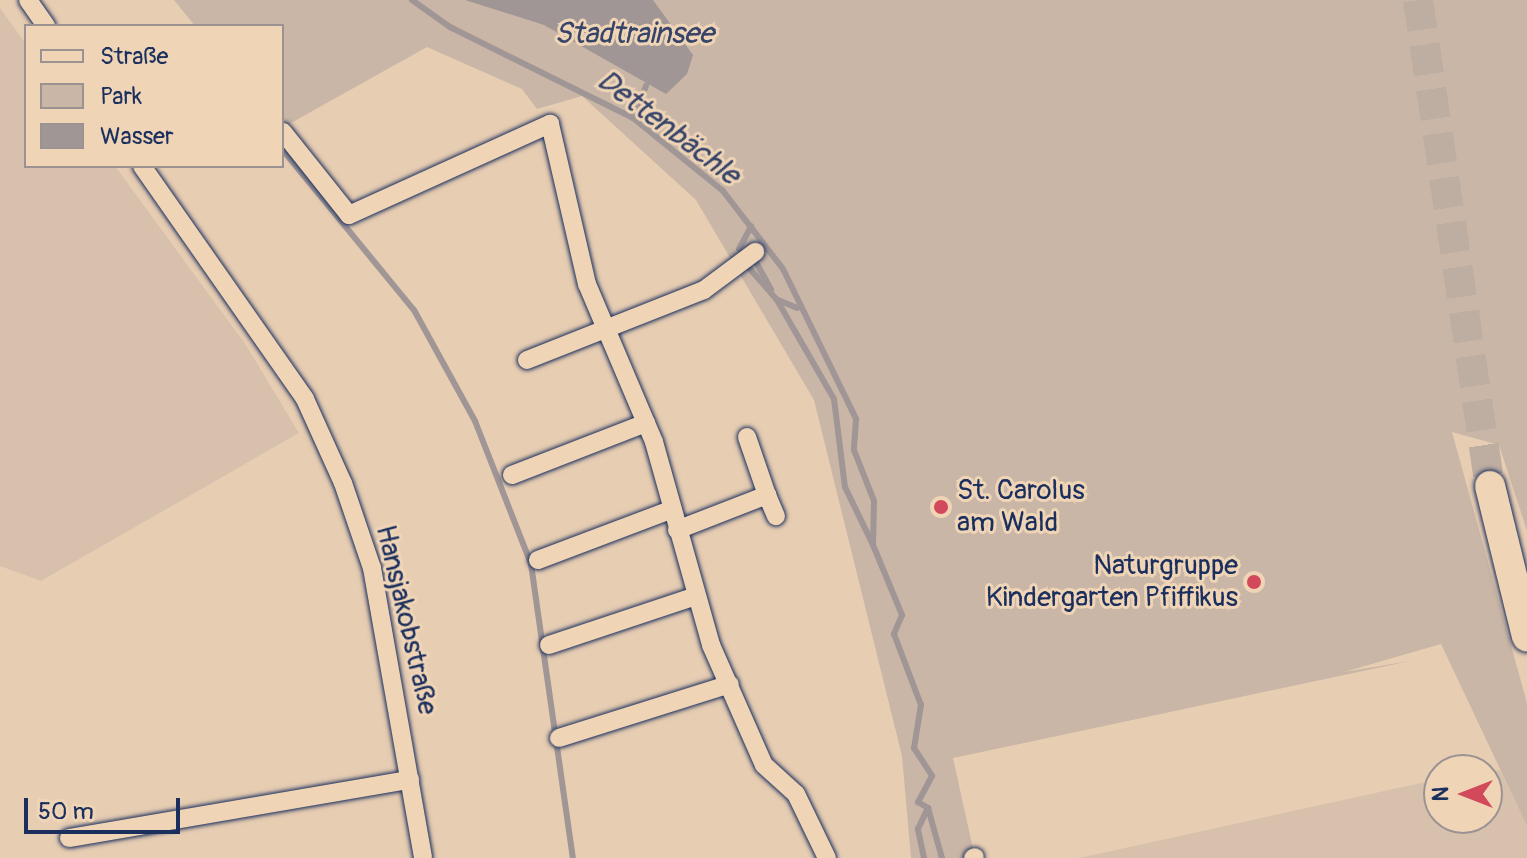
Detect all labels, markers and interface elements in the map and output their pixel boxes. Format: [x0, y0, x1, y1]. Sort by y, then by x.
water label: Stadtrainsee [554, 16, 714, 52]
legend [24, 24, 284, 168]
text: Straße [100, 42, 168, 71]
water label: Dettenbächle [590, 63, 746, 193]
text: Park [100, 82, 142, 111]
text: Wasser [100, 122, 174, 151]
place label: St. Carolus am Wald [957, 474, 1085, 540]
marker: St. Carolus am Wald [932, 498, 950, 516]
street label: Hansjakobstraße [368, 522, 444, 718]
place label: Naturgruppe Kindergarten Pfiffikus [986, 549, 1238, 615]
marker: Naturgruppe Kindergarten Pfiffikus [1245, 573, 1263, 591]
north arrow [1423, 754, 1503, 834]
scale bar [28, 782, 184, 832]
text: N [1427, 787, 1455, 801]
text: 50 m [38, 797, 94, 826]

